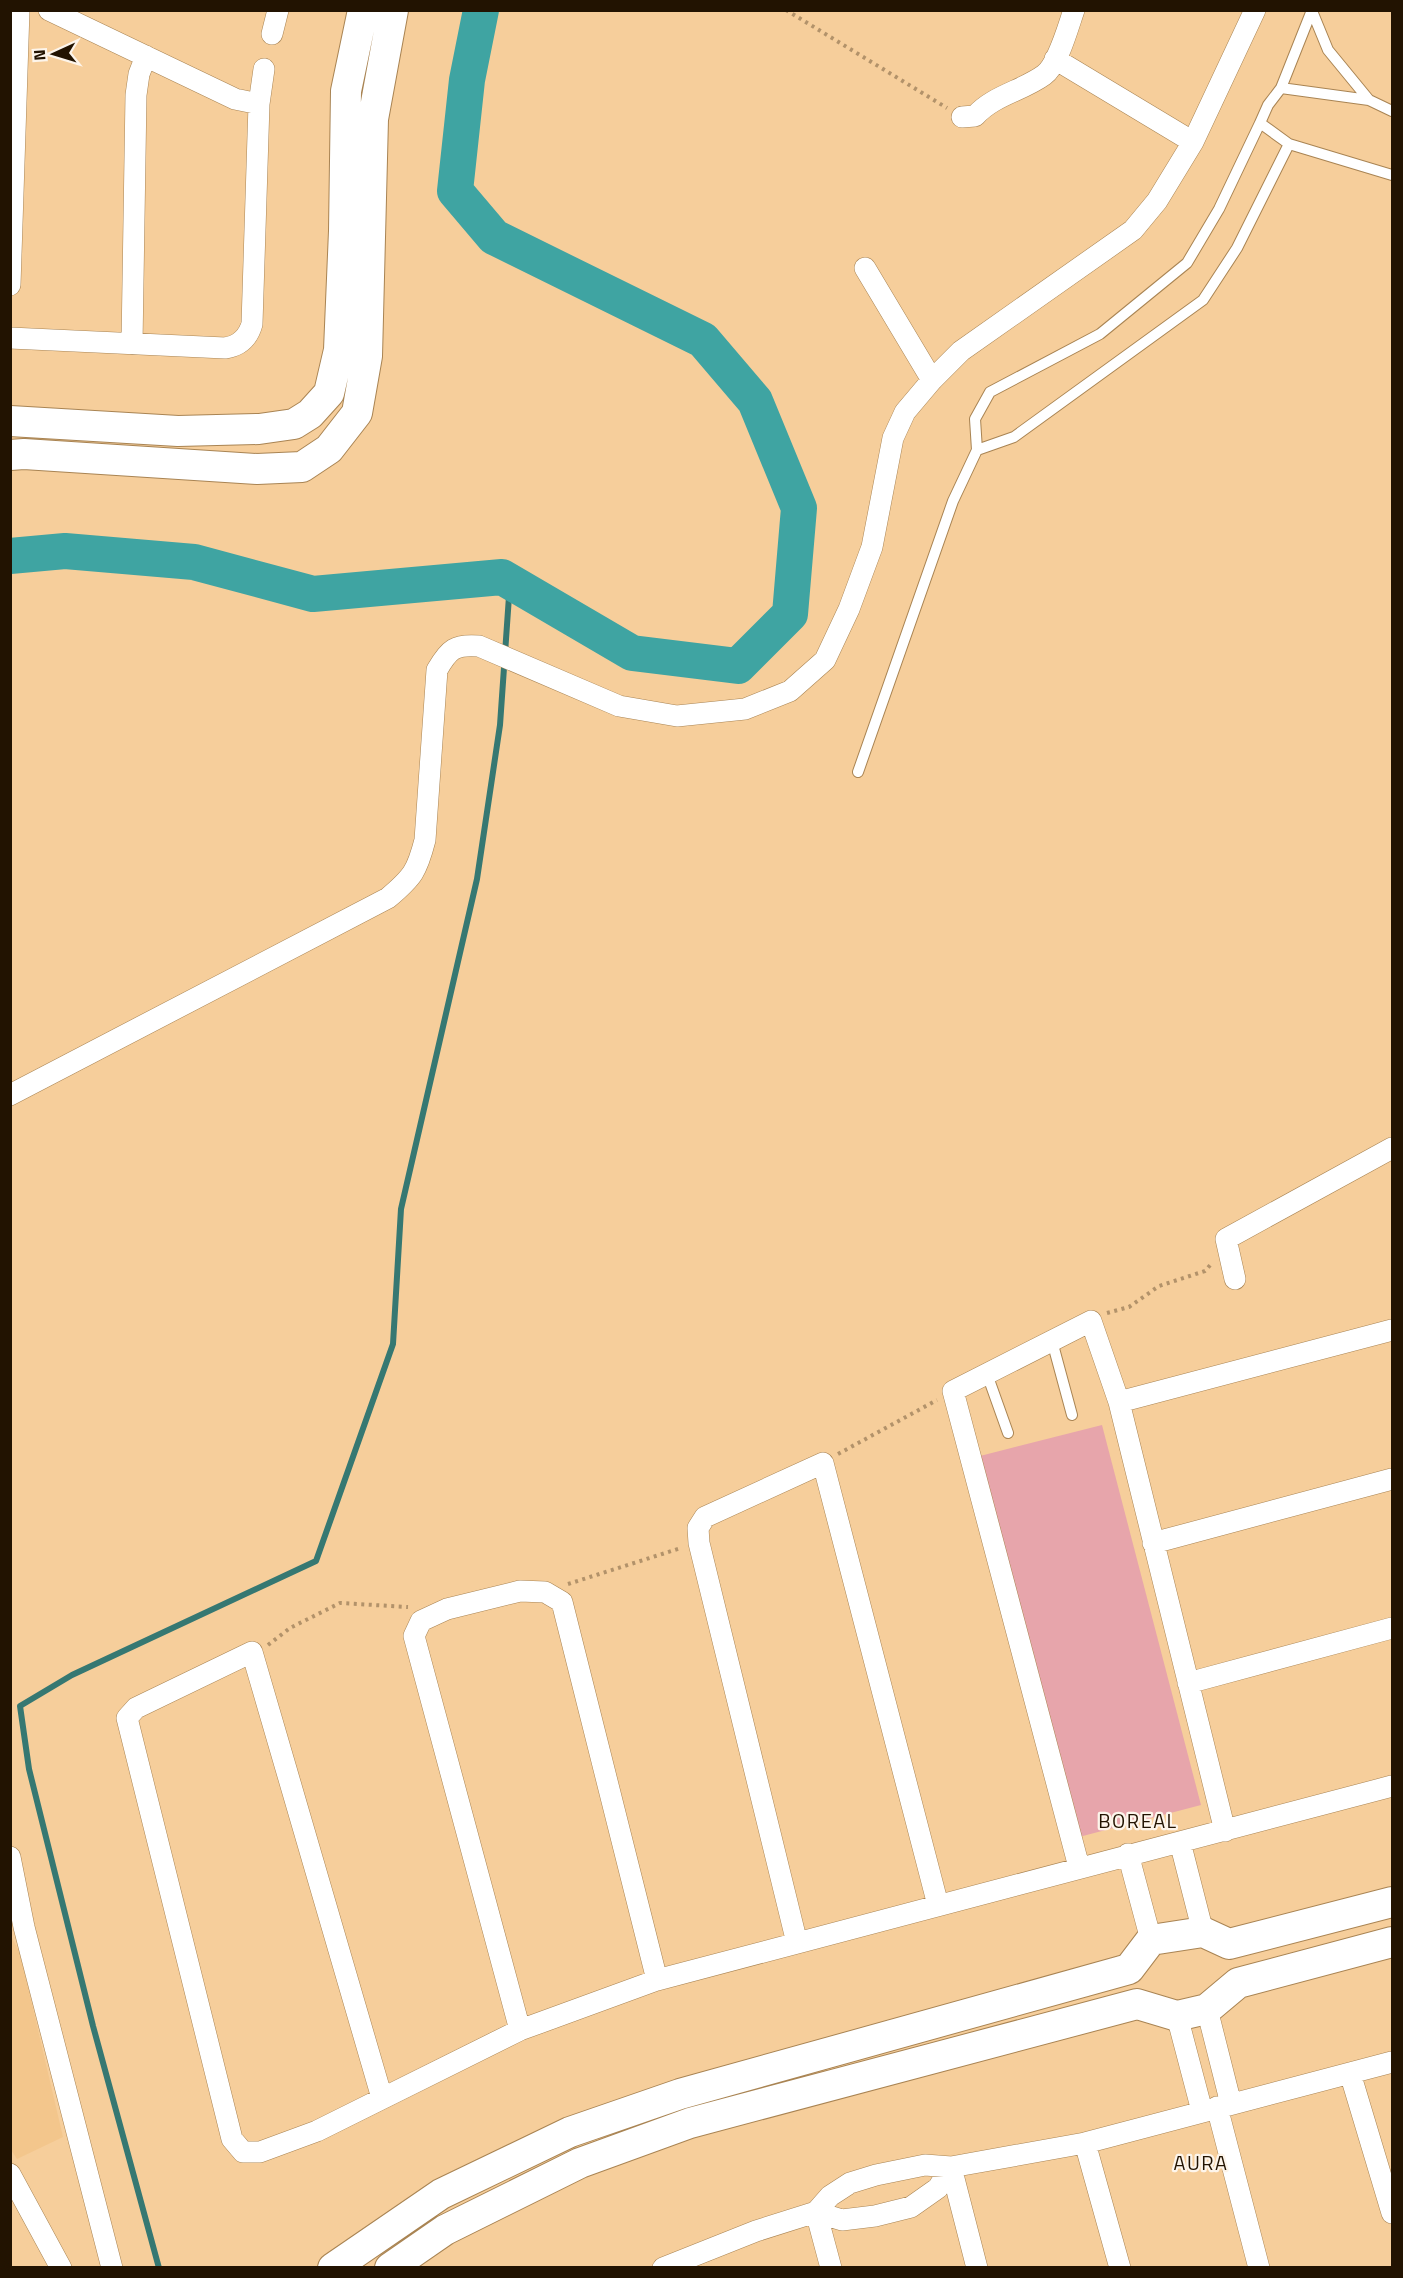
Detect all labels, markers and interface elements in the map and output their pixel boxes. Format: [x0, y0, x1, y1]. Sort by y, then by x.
north arrow [24, 24, 84, 84]
text: N [27, 49, 51, 61]
district label: BOREAL [1098, 1805, 1178, 1836]
district label: AURA [1174, 2147, 1228, 2178]

